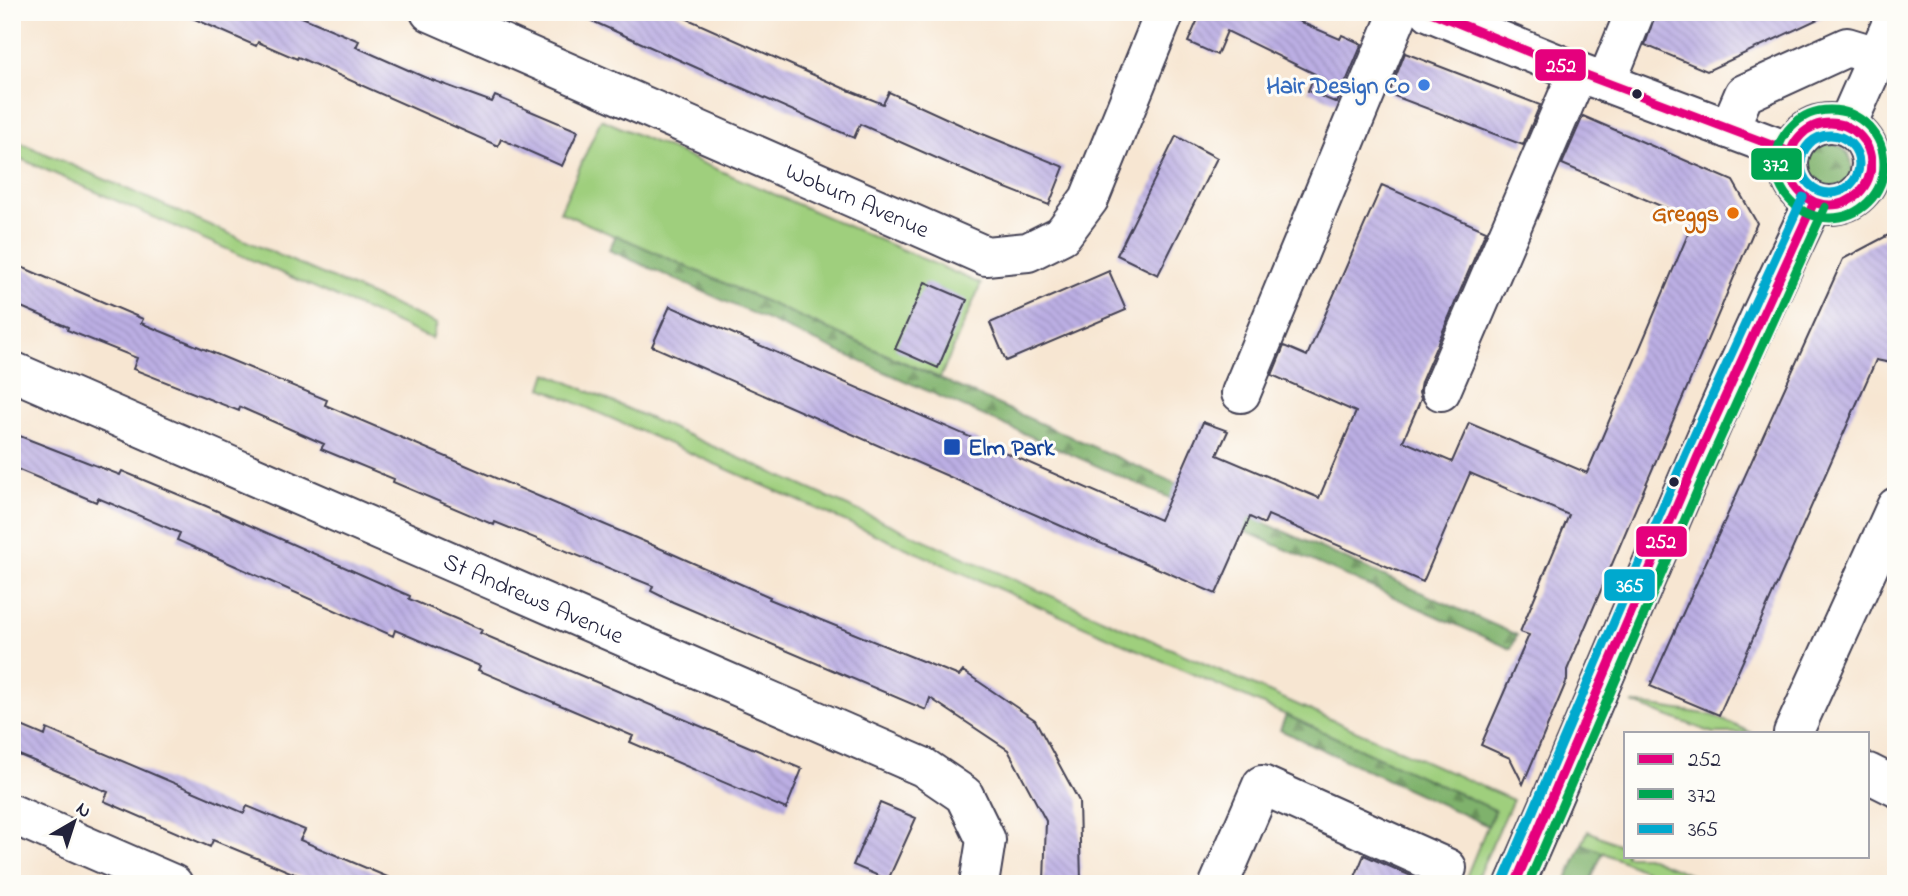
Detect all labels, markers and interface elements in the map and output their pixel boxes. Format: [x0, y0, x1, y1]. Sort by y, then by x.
line badge: 252 [1534, 48, 1587, 82]
text: 252 [1545, 54, 1576, 81]
place label: Hair Design Co [1266, 70, 1410, 106]
marker: Hair Design Co [1416, 77, 1432, 93]
unlabelled marker [1630, 87, 1644, 101]
line badge: 372 [1750, 147, 1803, 181]
text: 372 [1762, 153, 1789, 180]
street label: Woburn Avenue [779, 155, 934, 249]
place label: Greggs [1652, 198, 1719, 234]
marker: Greggs [1725, 205, 1741, 221]
place label: Elm Park [968, 432, 1055, 467]
marker: Elm Park [942, 437, 962, 457]
unlabelled marker [1667, 475, 1681, 489]
line badge: 252 [1635, 525, 1688, 558]
text: 252 [1645, 530, 1676, 557]
street label: St Andrews Avenue [437, 545, 629, 655]
line badge: 365 [1603, 568, 1656, 602]
text: 365 [1615, 574, 1644, 601]
legend [1624, 732, 1870, 858]
text: 252 [1688, 746, 1721, 776]
text: 372 [1688, 782, 1716, 812]
north arrow [38, 788, 108, 858]
text: N [70, 796, 97, 825]
text: 365 [1688, 816, 1718, 846]

